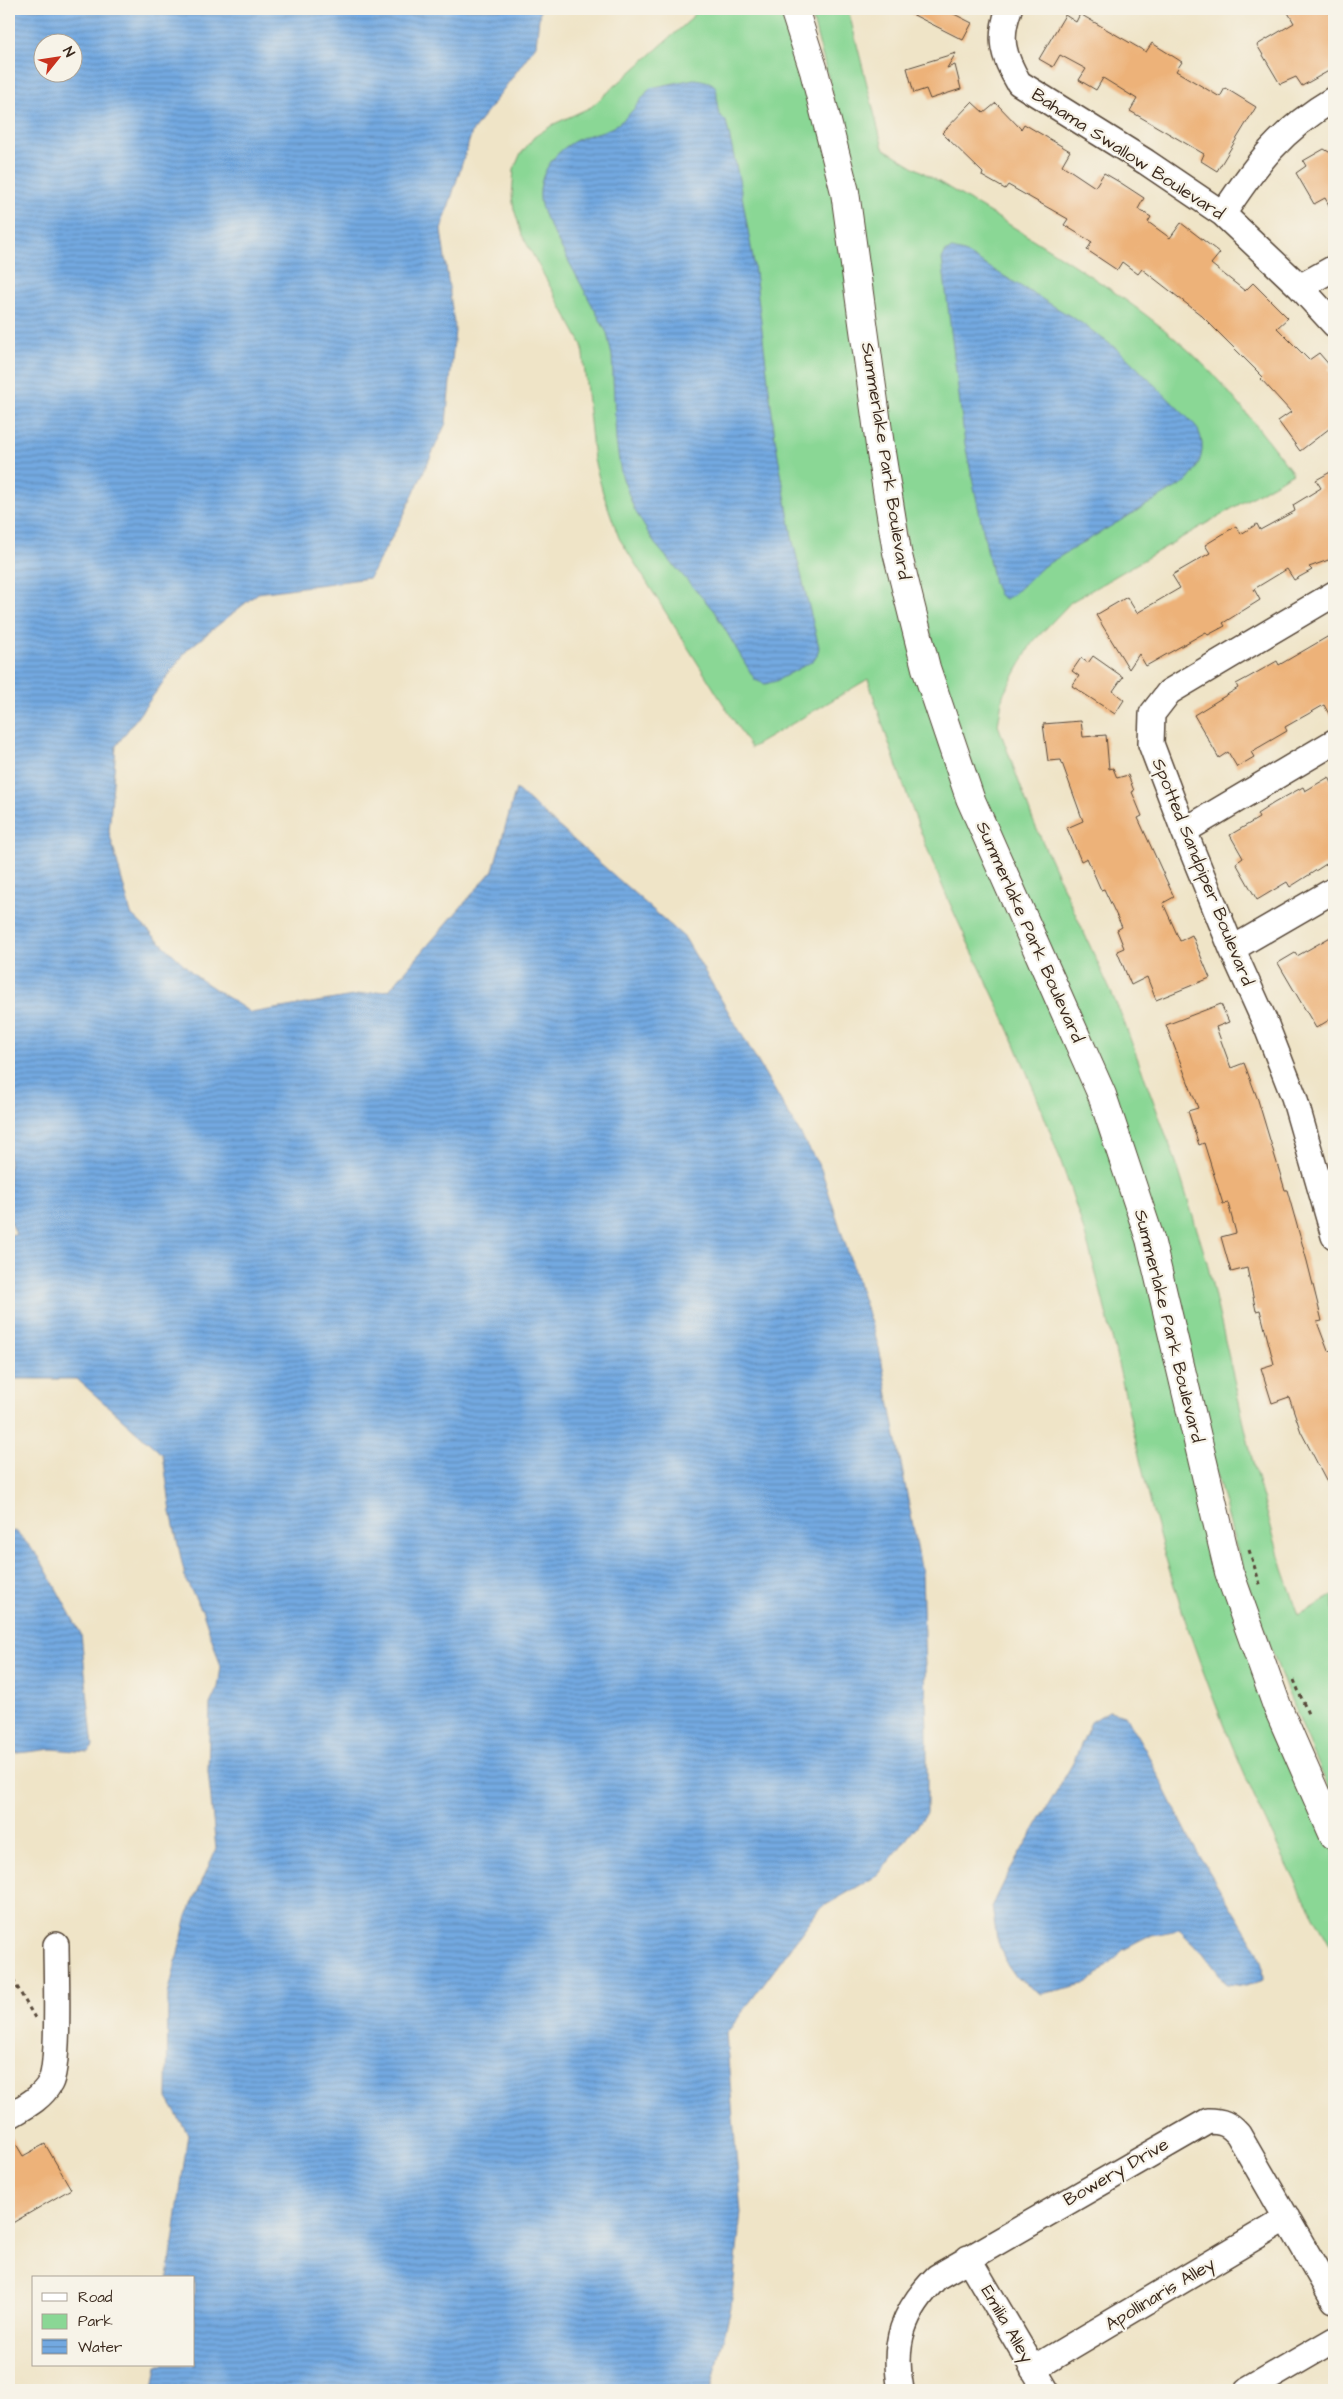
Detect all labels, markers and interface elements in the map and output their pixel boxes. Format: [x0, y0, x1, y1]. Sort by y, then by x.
north arrow [32, 32, 82, 82]
text: N [58, 43, 79, 61]
street label: Bahama Swallow Boulevard [1027, 82, 1229, 226]
street label: Summerlake Park Boulevard [855, 341, 917, 581]
street label: Spotted Sandpiper Boulevard [1146, 755, 1260, 989]
street label: Summerlake Park Boulevard [970, 818, 1090, 1046]
street label: Summerlake Park Boulevard [1128, 1207, 1210, 1445]
street label: Bowery Drive [1059, 2132, 1174, 2213]
street label: Apollinaris Alley [1100, 2251, 1220, 2337]
legend [32, 2276, 195, 2366]
street label: Emilia Alley [974, 2280, 1039, 2368]
text: Road [78, 2287, 113, 2308]
text: Park [78, 2311, 113, 2332]
text: Water [78, 2337, 122, 2358]

